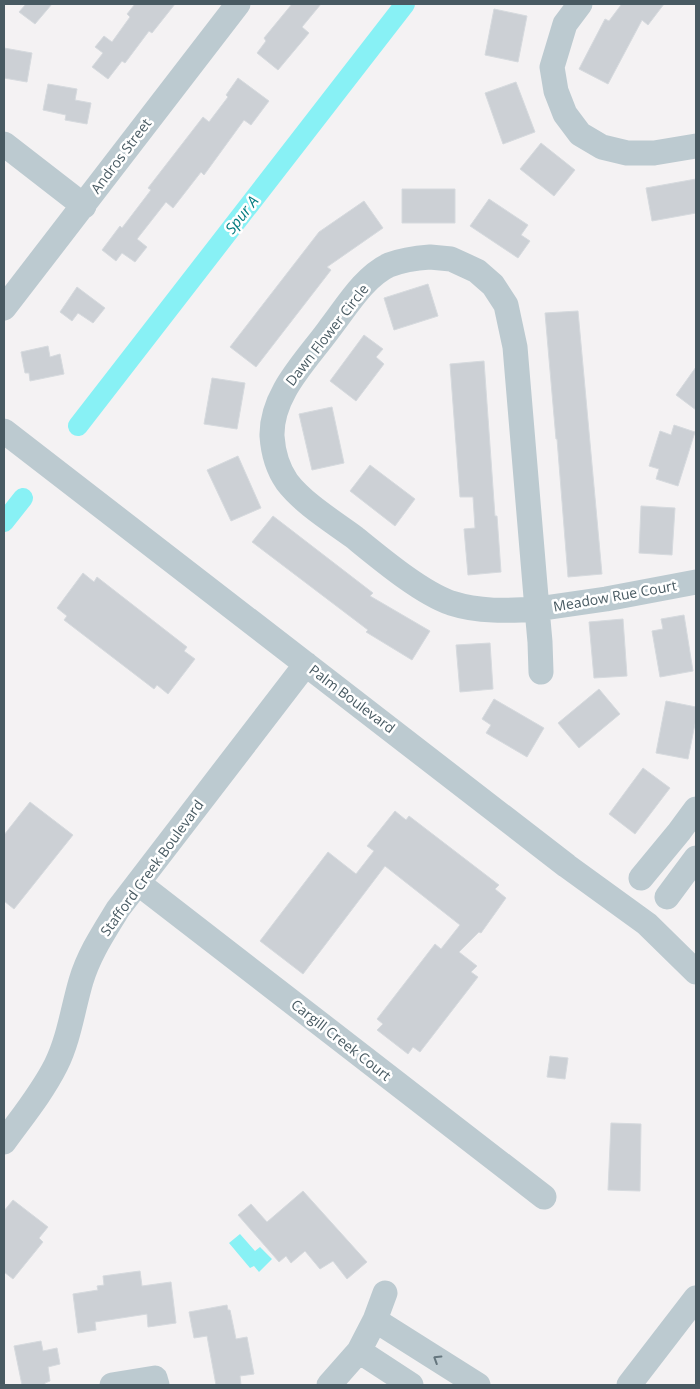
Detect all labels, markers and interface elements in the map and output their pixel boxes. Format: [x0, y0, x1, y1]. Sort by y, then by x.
street label: Andros Street [86, 114, 155, 197]
water label: Spur A [220, 191, 262, 238]
street label: Dawn Flower Circle [281, 280, 372, 390]
street label: Meadow Rue Court [552, 575, 678, 616]
street label: Palm Boulevard [306, 660, 399, 737]
street label: Stafford Creek Boulevard [96, 796, 207, 940]
street label: Cargill Creek Court [287, 995, 395, 1085]
one-way arrow [433, 1356, 442, 1365]

